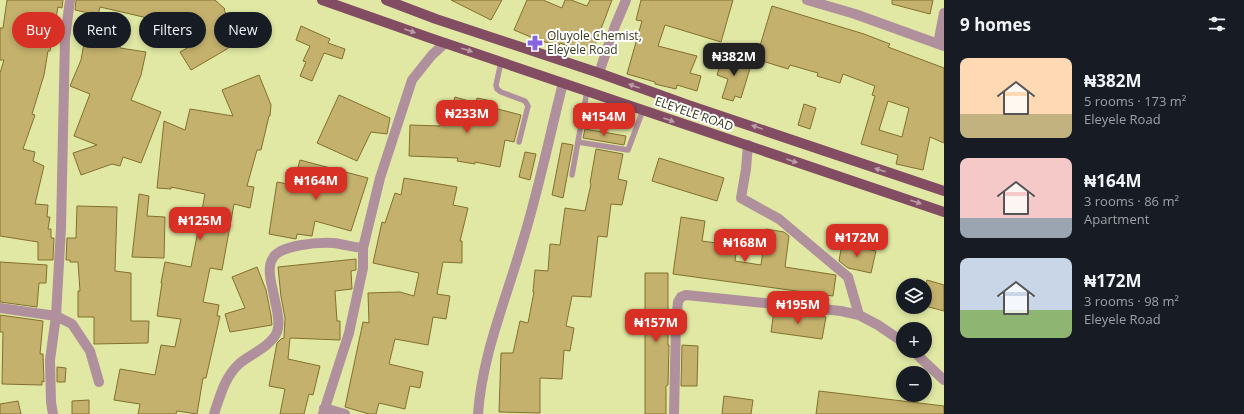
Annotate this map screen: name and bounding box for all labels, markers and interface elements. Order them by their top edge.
chip: Buy [12,12,65,48]
chip: Rent [73,12,131,48]
chip: Filters [139,12,206,48]
chip: New [214,12,272,48]
text: 9 homes [960,13,1031,36]
icon: filters [1206,13,1228,35]
place label: Oluyole Chemist, Eleyele Road [547,27,642,58]
one-way arrow [404,29,416,35]
pharmacy icon: Oluyole Chemist, Eleyele Road [526,34,544,52]
pin: ₦382M [706,43,762,77]
text: ₦382M [712,47,756,65]
one-way arrow [461,48,473,54]
text: ₦382M [1084,69,1141,92]
icon: home [992,74,1040,122]
one-way arrow [628,83,640,89]
street label: ELEYELE ROAD [653,92,736,135]
text: 5 rooms · 173 m² [1084,92,1186,110]
pin: ₦233M [439,100,495,134]
pin: ₦154M [576,103,632,137]
text: ₦233M [445,104,489,122]
text: ₦154M [582,107,626,125]
text: Eleyele Road [1084,110,1161,128]
one-way arrow [664,117,676,123]
one-way arrow [751,124,763,130]
one-way arrow [787,158,799,164]
one-way arrow [874,166,886,172]
pin: ₦164M [288,167,344,201]
text: ₦164M [1084,169,1141,192]
text: ₦164M [294,171,338,189]
icon: home [992,174,1040,222]
text: 3 rooms · 86 m² [1084,192,1179,210]
one-way arrow [910,200,922,206]
pin: ₦125M [172,207,228,241]
text: Apartment [1084,210,1149,228]
text: ₦125M [178,211,222,229]
pin: ₦172M [829,224,885,258]
text: ₦172M [835,228,879,246]
pin: ₦168M [717,229,773,263]
text: ₦168M [723,233,767,251]
text: ₦172M [1084,269,1141,292]
icon: home [992,274,1040,322]
map controls [896,278,932,402]
button: layers [896,278,932,314]
pin: ₦195M [770,291,826,325]
text: 3 rooms · 98 m² [1084,292,1179,310]
text: ₦195M [776,295,820,313]
pin: ₦157M [628,309,684,343]
text: Eleyele Road [1084,310,1161,328]
text: ₦157M [634,313,678,331]
button: + [896,322,932,358]
button: − [896,366,932,402]

